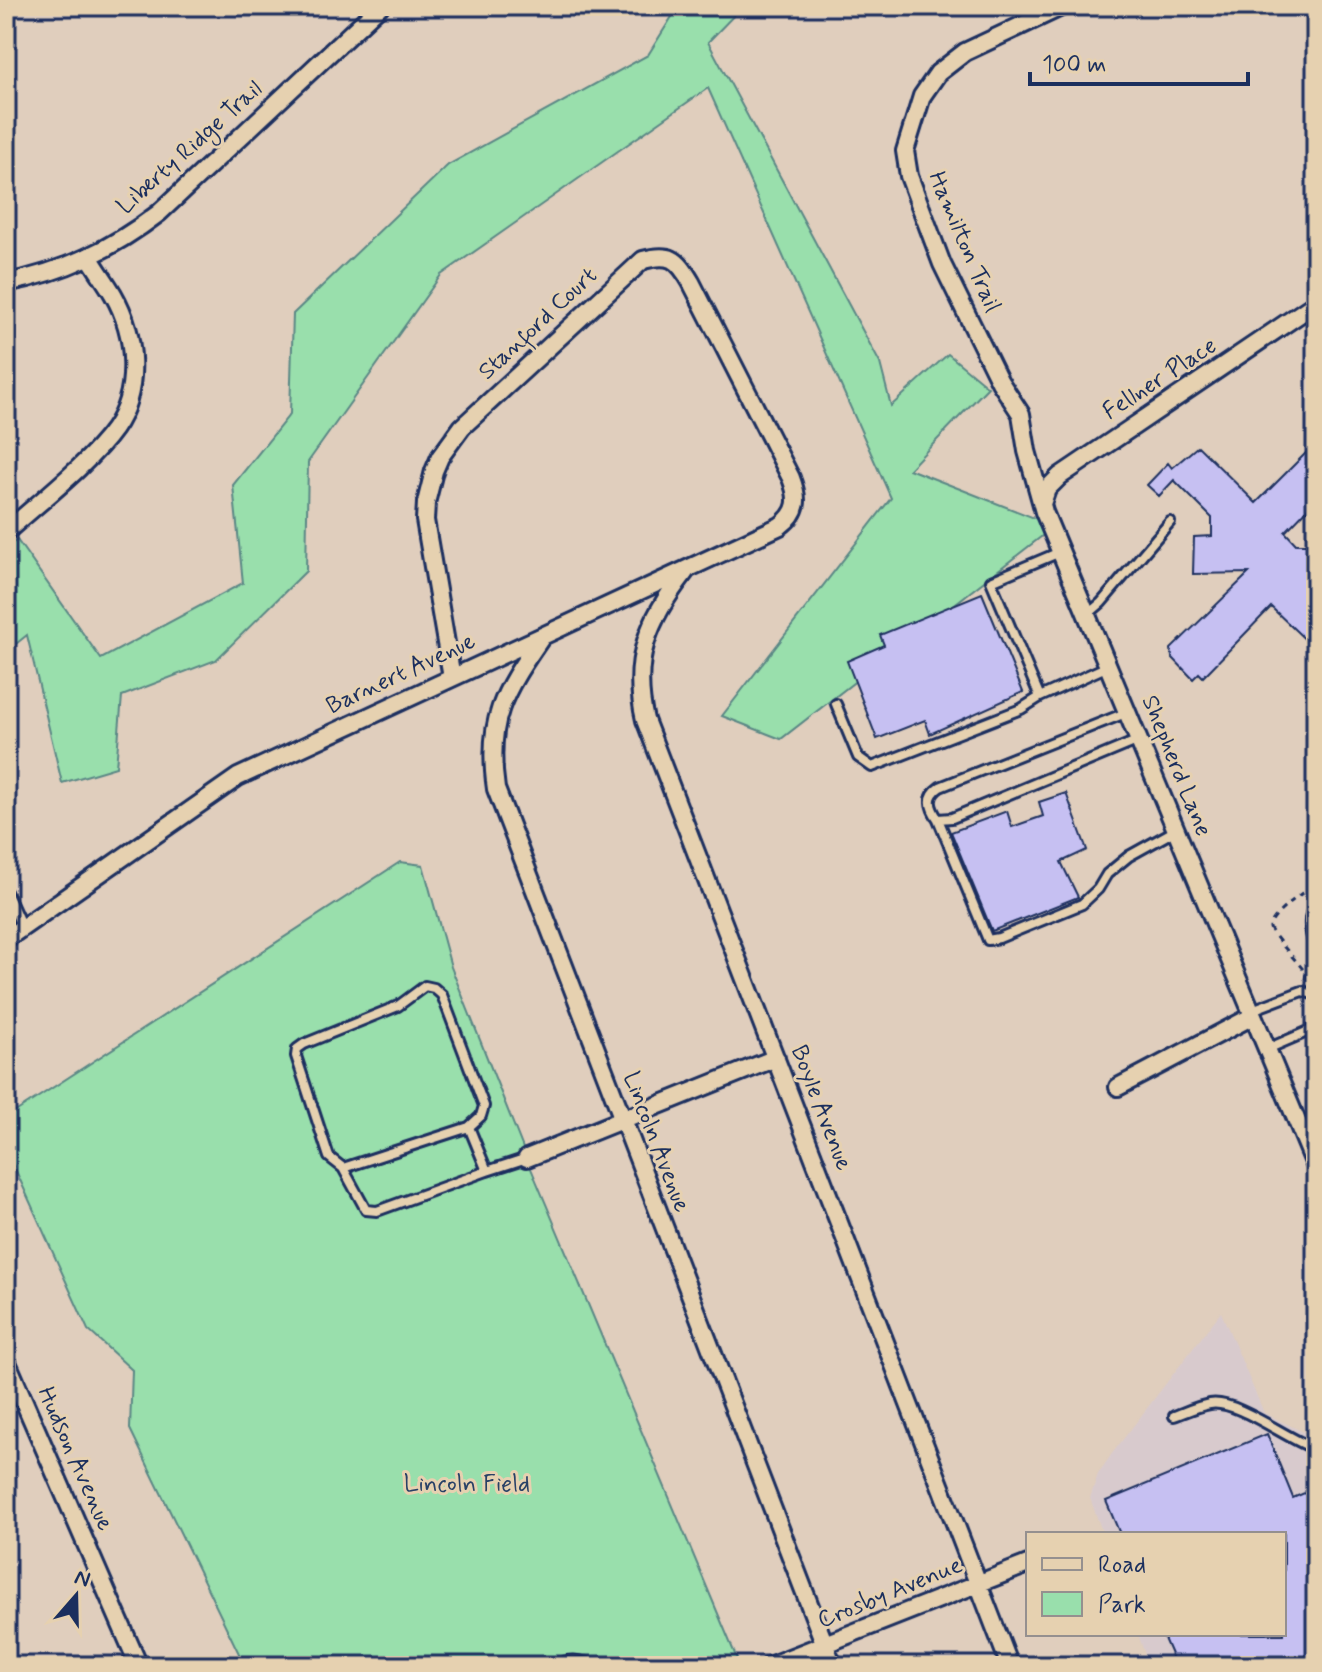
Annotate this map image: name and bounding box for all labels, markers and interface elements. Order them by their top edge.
scale bar [1030,36,1248,86]
text: 100 m [1042,50,1106,81]
street label: Liberty Ridge Trail [111,74,271,223]
street label: Hamilton Trail [920,167,1008,317]
street label: Stanford Court [472,261,605,389]
street label: Fellner Place [1097,331,1223,427]
street label: Barnert Avenue [321,626,481,722]
street label: Shepherd Lane [1134,691,1218,841]
street label: Boyle Avenue [783,1041,859,1175]
street label: Lincoln Avenue [615,1067,697,1217]
street label: Hudson Avenue [29,1382,121,1536]
park label: Lincoln Field [404,1469,530,1500]
legend [1026,1532,1286,1636]
street label: Crosby Avenue [813,1550,967,1636]
text: Road [1098,1550,1146,1581]
north arrow [36,1556,116,1636]
text: N [70,1563,94,1595]
text: Park [1098,1590,1146,1621]

